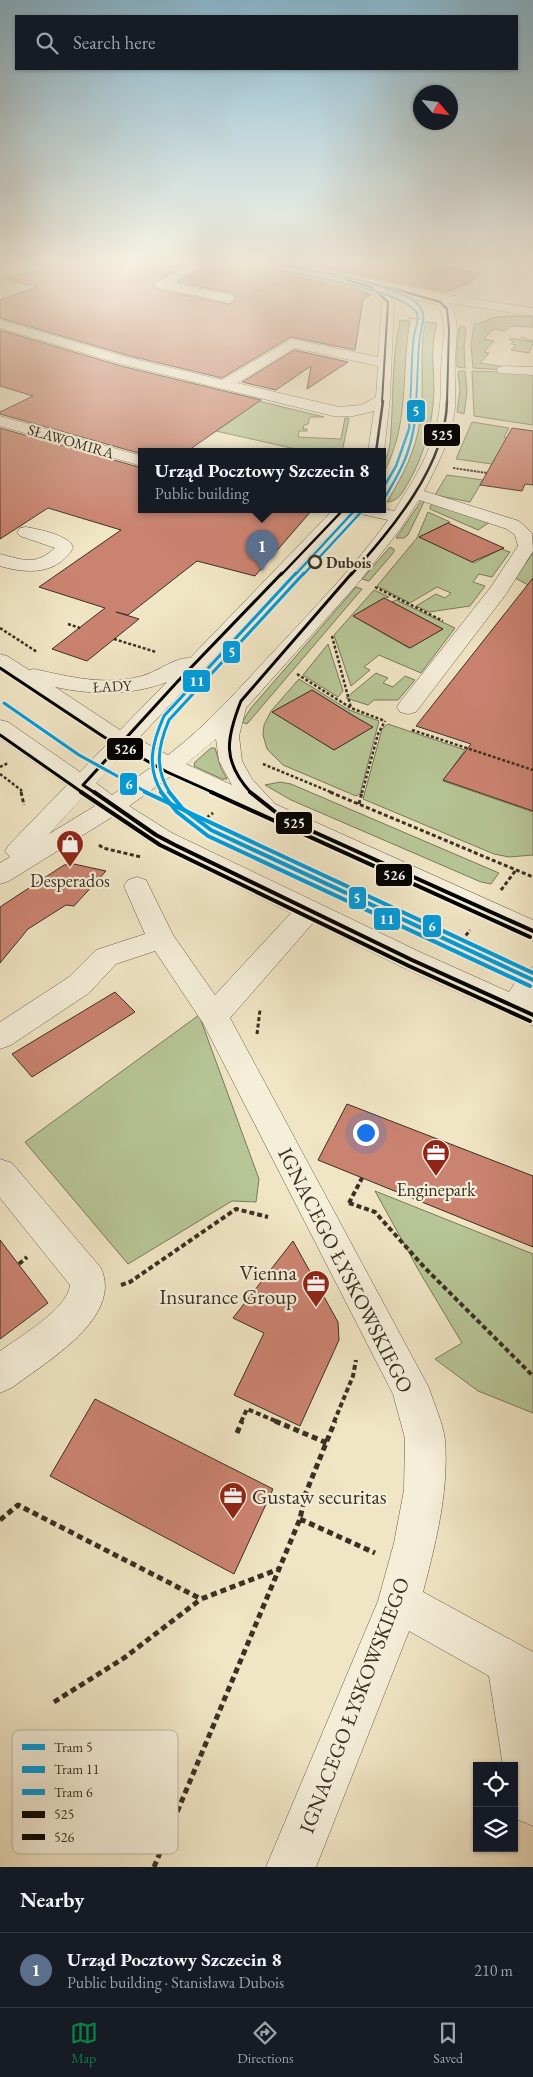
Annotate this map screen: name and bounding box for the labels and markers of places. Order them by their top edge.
pin: 1 [246,530,278,571]
place label: Dubois [326,553,371,572]
marker: Dubois [308,555,322,569]
shop icon: Desperados [55,829,85,868]
place label: Desperados [30,869,110,892]
office icon: Enginepark [421,1138,451,1177]
place label: Enginepark [396,1178,476,1201]
place label: Vienna Insurance Group [159,1259,298,1310]
office icon: Vienna Insurance Group [301,1269,331,1308]
office icon: Gustaw securitas [218,1481,248,1520]
place label: Gustaw securitas [252,1483,387,1510]

